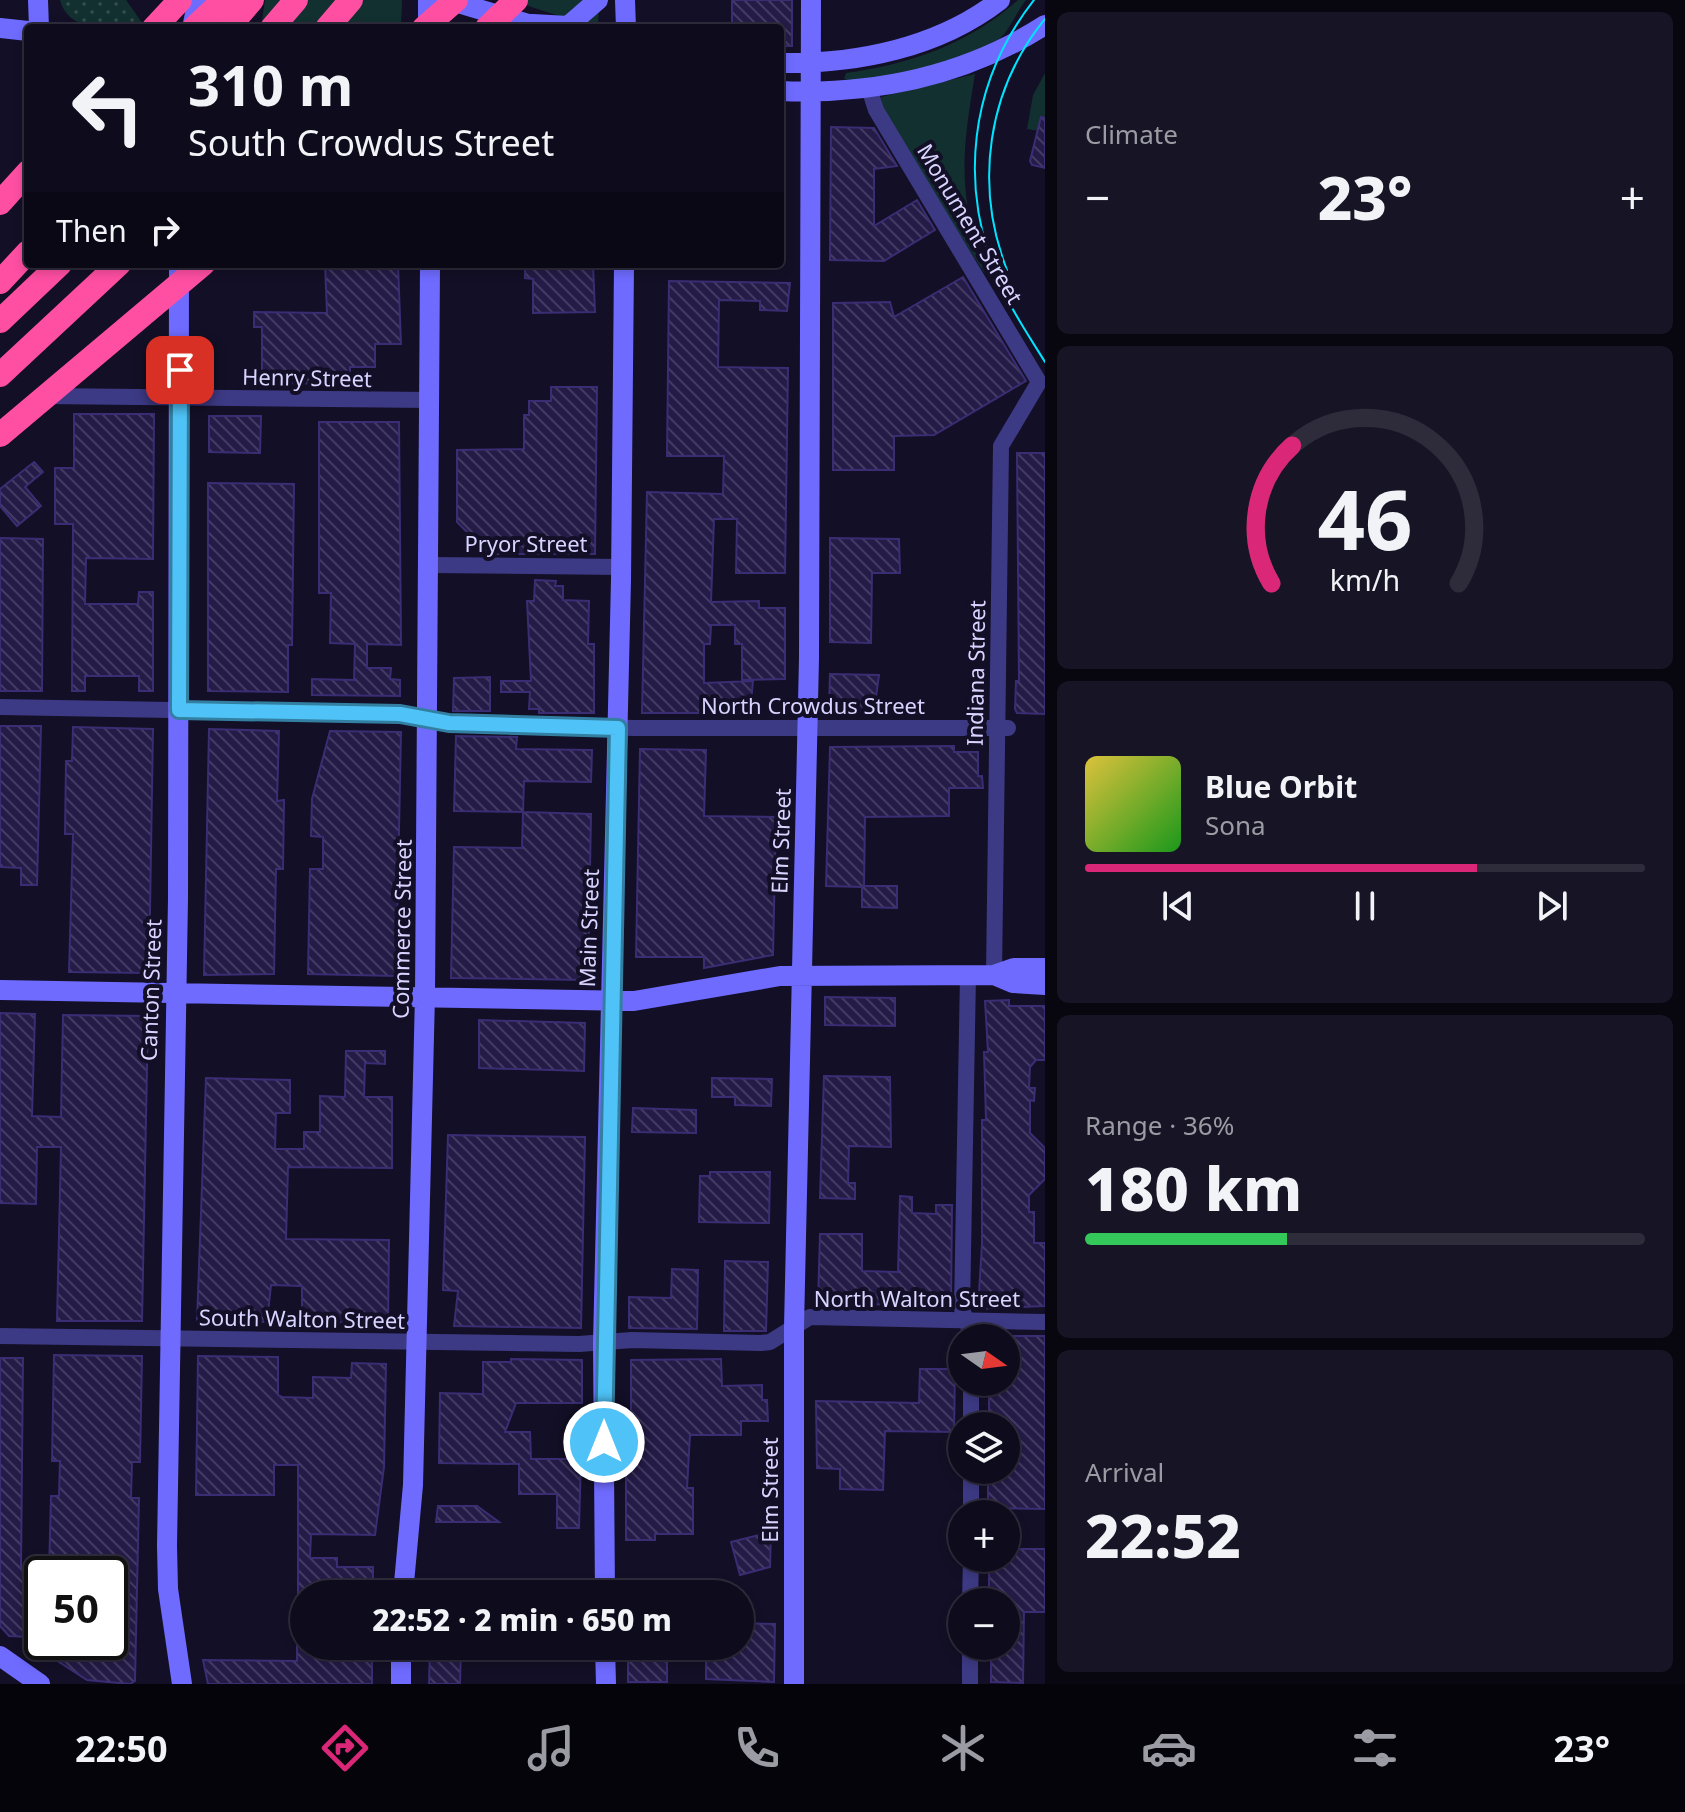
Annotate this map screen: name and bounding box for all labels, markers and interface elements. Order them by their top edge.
text: 310 m [188,46,353,122]
icon: left [56,56,160,160]
text: Climate [1085,116,1178,152]
text: South Crowdus Street [188,118,554,167]
street label: Monument Street [911,138,1031,309]
text: 23° [1318,156,1412,238]
text: − [1085,167,1110,227]
text: + [1620,167,1645,227]
icon: right [143,208,187,252]
text: Then [56,210,127,251]
pin [146,336,214,404]
icon: arrive [158,348,202,392]
street label: Henry Street [242,361,372,393]
text: 46 [1317,460,1413,573]
street label: Pryor Street [464,528,588,558]
text: km/h [1330,560,1400,599]
street label: Indiana Street [959,600,991,746]
street label: North Crowdus Street [701,690,925,720]
text: Blue Orbit [1205,766,1357,807]
street label: Elm Street [763,788,797,894]
text: Sona [1205,807,1266,843]
street label: Commerce Street [384,839,418,1019]
street label: Main Street [571,868,605,988]
icon: previous [1156,884,1200,928]
icon: pause [1343,884,1387,928]
icon: next [1530,884,1574,928]
street label: Canton Street [133,919,167,1061]
text: Range · 36% [1085,1107,1234,1143]
text: 180 km [1085,1147,1302,1229]
street label: North Walton Street [814,1283,1020,1313]
street label: South Walton Street [199,1301,405,1335]
north arrow [948,1324,1020,1396]
map controls [948,1324,1020,1660]
position arrow [562,1400,646,1484]
button: layers [948,1412,1020,1484]
street label: Elm Street [754,1437,784,1543]
text: Arrival [1085,1454,1164,1490]
text: 22:52 [1085,1494,1241,1576]
button: + [948,1500,1020,1572]
speed limit sign: 50 [24,1556,128,1660]
button: − [948,1588,1020,1660]
text: 22:52 · 2 min · 650 m [372,1599,672,1640]
icon: directions [317,1720,373,1776]
icon: music [523,1720,579,1776]
icon: phone [729,1720,785,1776]
icon: climate [935,1720,991,1776]
icon: car [1141,1720,1197,1776]
icon: filters [1347,1720,1403,1776]
text: 22:50 [75,1724,167,1773]
text: 23° [1553,1724,1610,1773]

